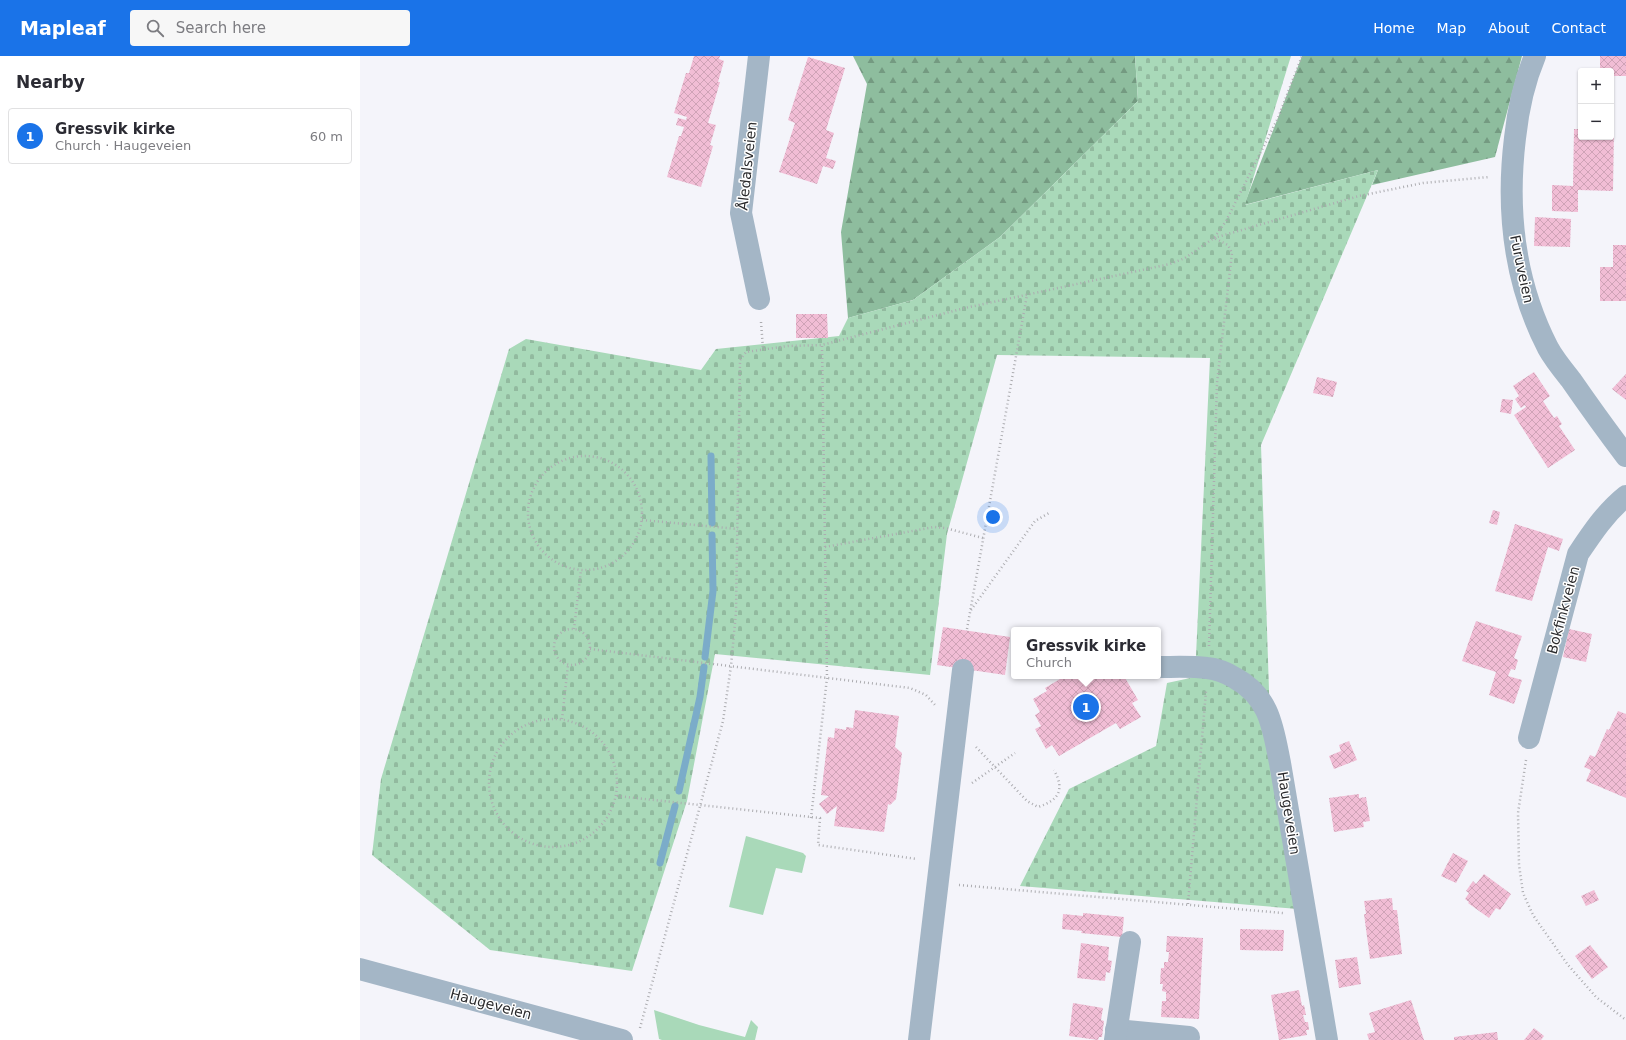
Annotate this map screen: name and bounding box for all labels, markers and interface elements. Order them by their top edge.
search box [130,10,410,46]
text: Mapleaf [20,17,106,39]
icon: search [144,17,166,39]
text: Search here [176,19,266,37]
text: Home [1373,20,1415,36]
text: Map [1437,20,1466,36]
text: About [1488,20,1530,36]
text: Contact [1552,20,1606,36]
map controls [1578,68,1614,140]
button: + [1578,68,1614,104]
text: Nearby [16,72,85,92]
button: − [1578,104,1614,140]
text: Gressvik kirke [55,120,175,138]
street label: Åledalsveien [734,121,760,211]
text: 1 [25,129,35,144]
text: 60 m [310,129,343,144]
text: Church · Haugeveien [55,138,191,153]
street label: Furuveien [1507,234,1537,304]
your location [983,507,1003,527]
street label: Bokfinkveien [1544,564,1582,656]
popup [1011,627,1161,679]
text: Gressvik kirke [1026,637,1146,655]
text: Church [1026,655,1072,670]
pin: 1 [1073,692,1099,722]
street label: Haugeveien [1275,770,1303,856]
street label: Haugeveien [448,985,534,1023]

